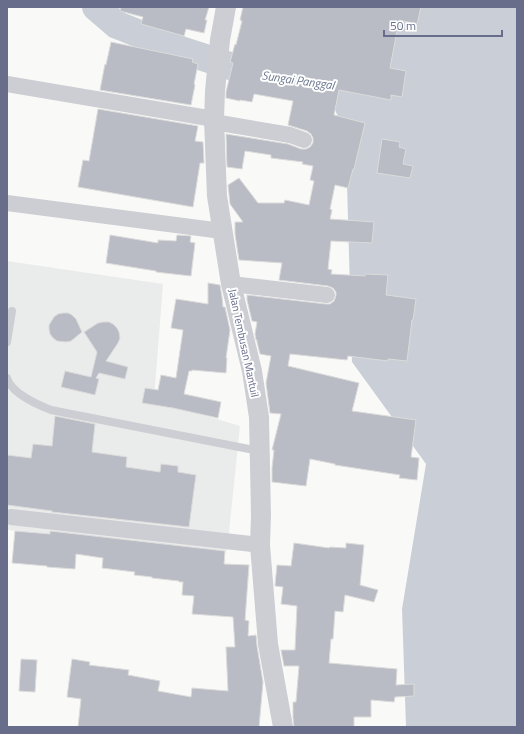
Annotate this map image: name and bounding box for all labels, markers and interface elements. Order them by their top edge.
scale bar [384,12,502,38]
text: 50 m [390,16,416,35]
water label: Sungai Panggal [261,66,337,95]
street label: Jalan Tembusan Mantuil [225,287,263,399]

